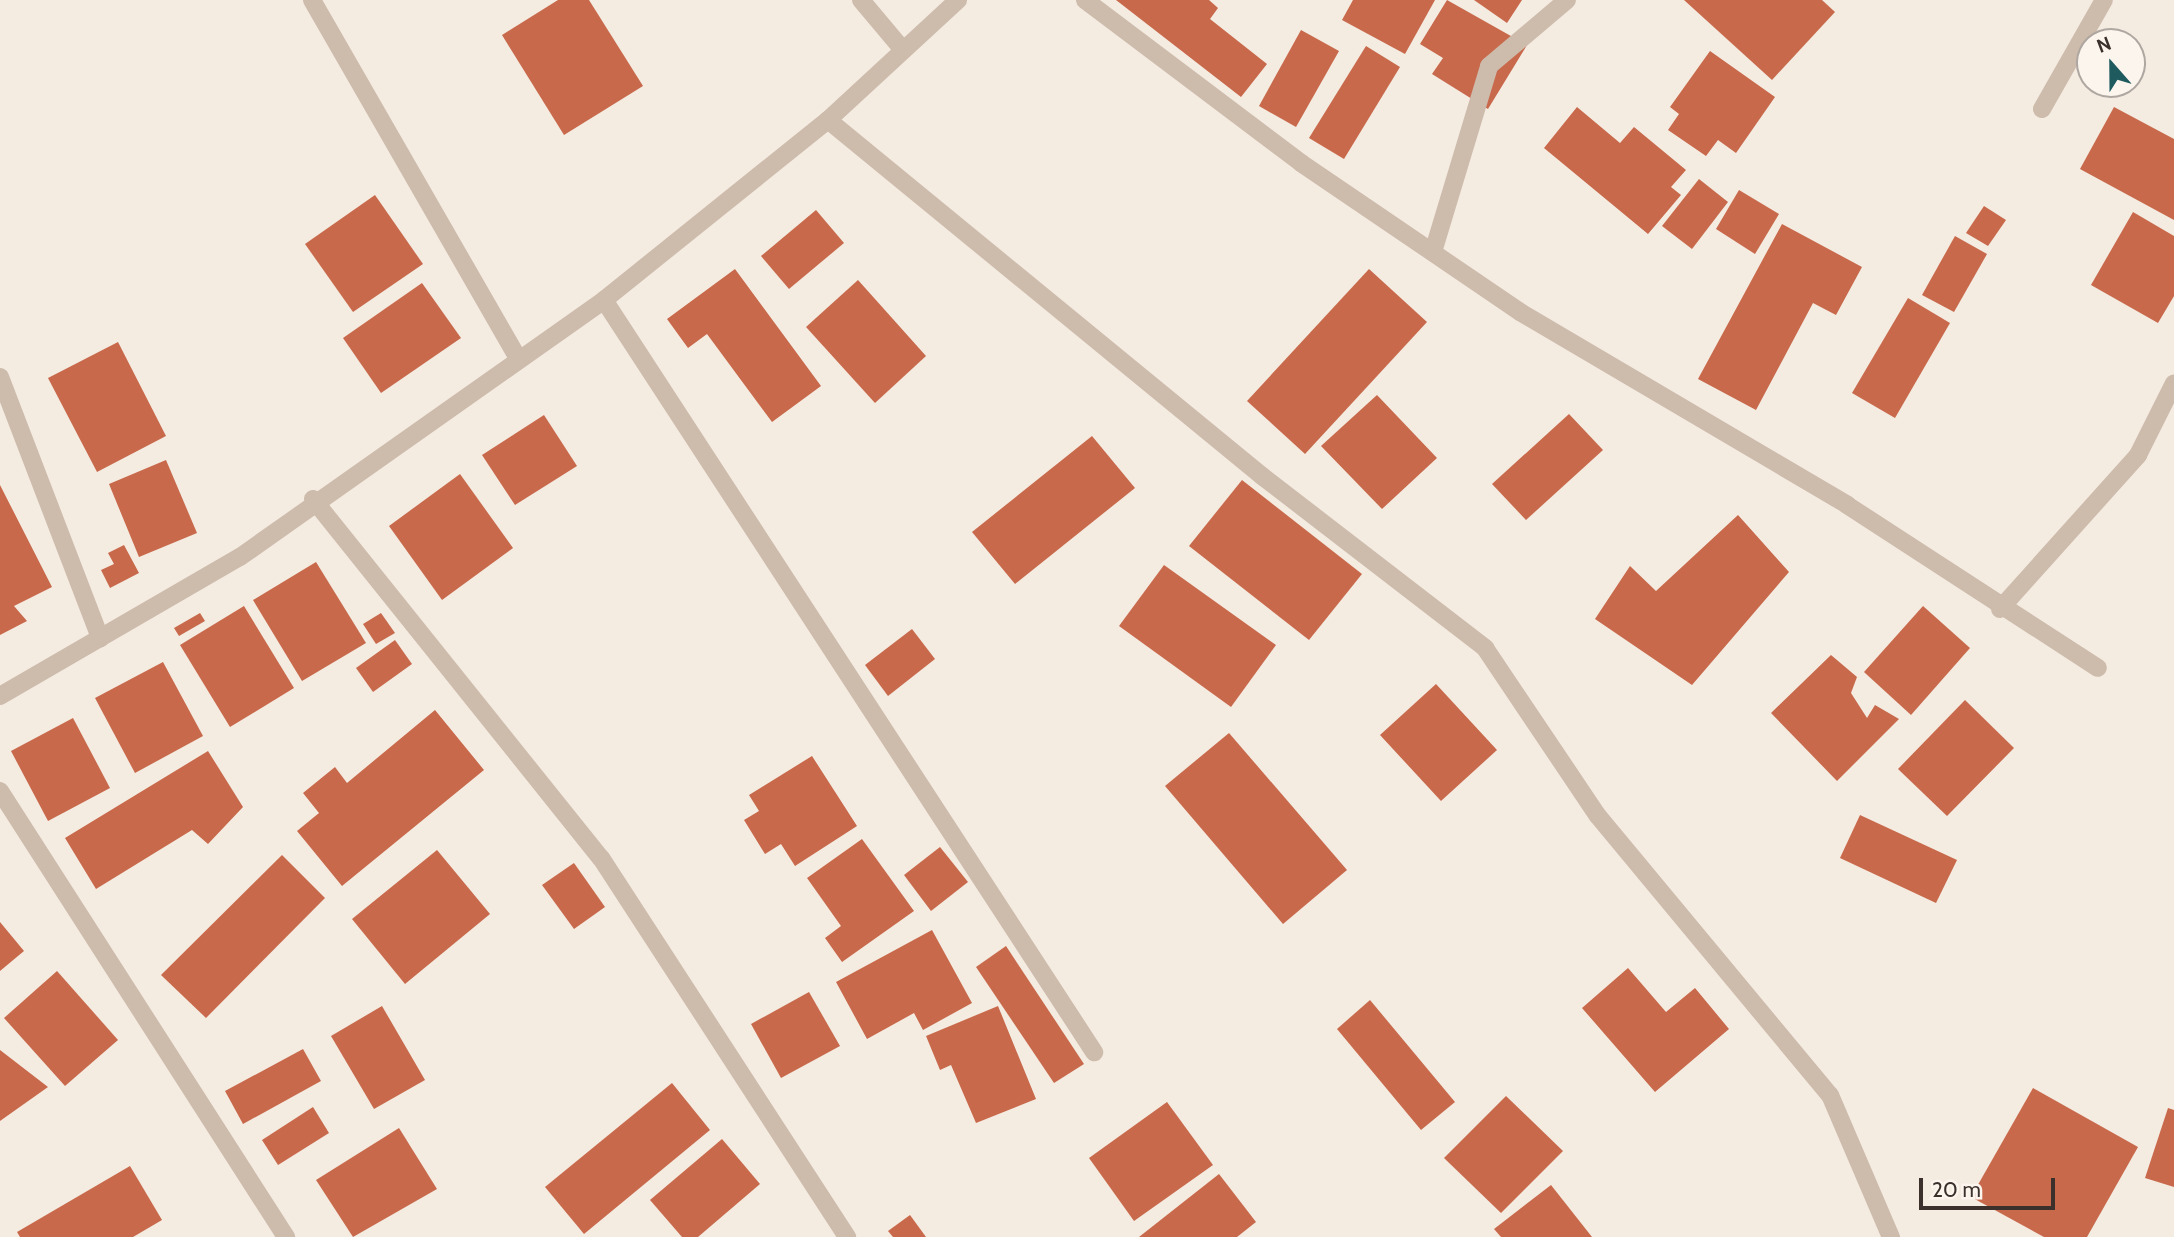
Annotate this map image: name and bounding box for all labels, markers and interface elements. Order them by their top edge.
north arrow [2076,28,2146,98]
text: N [2094,32,2114,58]
scale bar [1922,1164,2058,1208]
text: 20 m [1932,1177,1981,1202]

